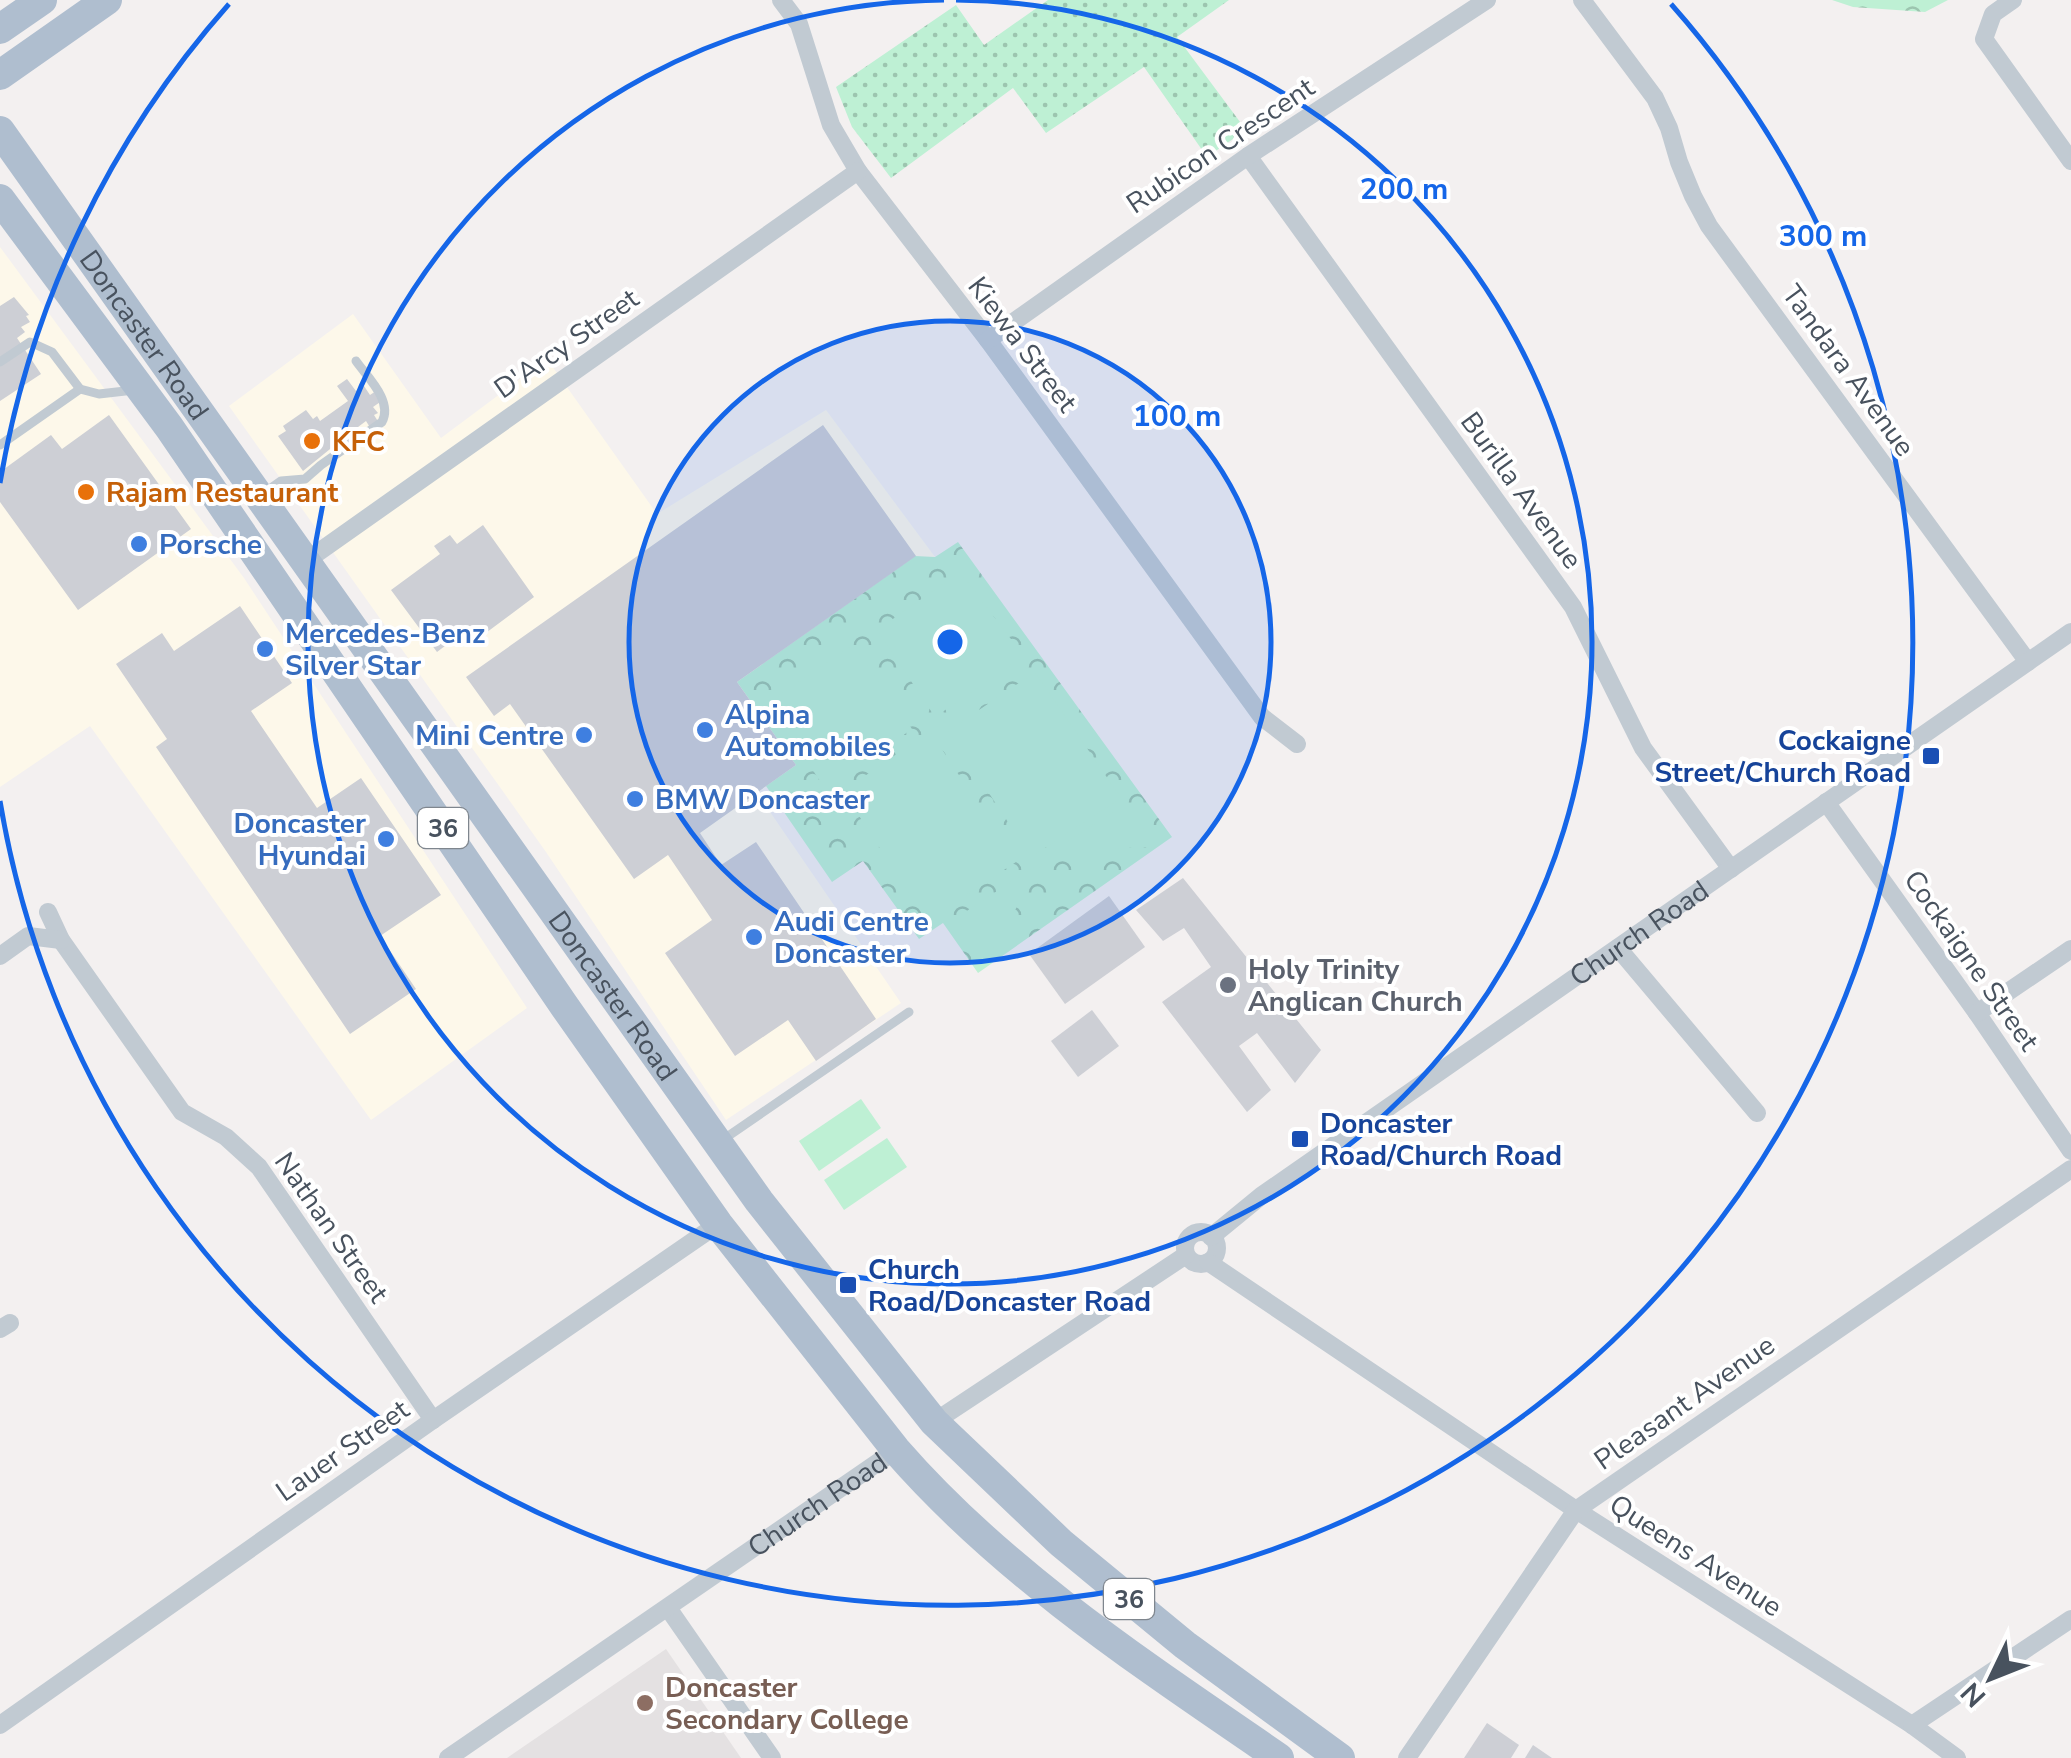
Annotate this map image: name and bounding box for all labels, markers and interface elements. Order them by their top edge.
street label: Rubicon Crescent [1119,69,1322,223]
text: 200 m [1360,169,1448,210]
text: 300 m [1779,216,1867,257]
street label: Doncaster Road [70,243,217,428]
street label: Kiewa Street [959,269,1086,420]
street label: Tandara Avenue [1773,277,1923,464]
street label: D'Arcy Street [487,280,647,408]
text: 100 m [1133,396,1221,437]
street label: Burilla Avenue [1451,405,1591,577]
place label: KFC [332,423,385,461]
marker: KFC [301,430,323,452]
place label: Rajam Restaurant [106,474,338,512]
marker: Rajam Restaurant [75,481,97,503]
place label: Porsche [159,526,262,564]
marker: Porsche [128,533,150,555]
place label: Mercedes-Benz Silver Star [285,615,485,685]
centre of rings [932,624,968,660]
marker: Mercedes-Benz Silver Star [254,638,276,660]
place label: Alpina Automobiles [725,696,891,766]
place label: Mini Centre [415,717,564,755]
marker: Alpina Automobiles [694,719,716,741]
place label: Cockaigne Street/Church Road [1654,722,1911,792]
marker: Mini Centre [573,724,595,746]
marker: Cockaigne Street/Church Road [1920,745,1942,767]
place label: BMW Doncaster [655,781,870,819]
marker: BMW Doncaster [624,788,646,810]
place label: Doncaster Hyundai [233,805,366,875]
road number: 36 [418,808,468,848]
marker: Doncaster Hyundai [375,828,397,850]
street label: Cockaigne Street [1895,863,2048,1059]
street label: Church Road [1562,872,1717,996]
street label: Doncaster Road [539,903,686,1089]
place label: Audi Centre Doncaster [774,903,929,973]
marker: Audi Centre Doncaster [743,926,765,948]
place label: Holy Trinity Anglican Church [1248,951,1463,1021]
marker: Holy Trinity Anglican Church [1217,974,1239,996]
place label: Doncaster Road/Church Road [1320,1105,1562,1175]
marker: Doncaster Road/Church Road [1289,1128,1311,1150]
street label: Nathan Street [265,1145,397,1311]
place label: Church Road/Doncaster Road [868,1251,1151,1321]
marker: Church Road/Doncaster Road [837,1274,859,1296]
street label: Pleasant Avenue [1587,1326,1782,1479]
street label: Lauer Street [268,1391,417,1511]
street label: Church Road [740,1444,895,1566]
street label: Queens Avenue [1602,1486,1789,1626]
road number: 36 [1104,1579,1154,1619]
north arrow [1941,1628,2041,1728]
place label: Doncaster Secondary College [665,1669,909,1739]
text: N [1952,1674,1994,1715]
marker: Doncaster Secondary College [634,1692,656,1714]

